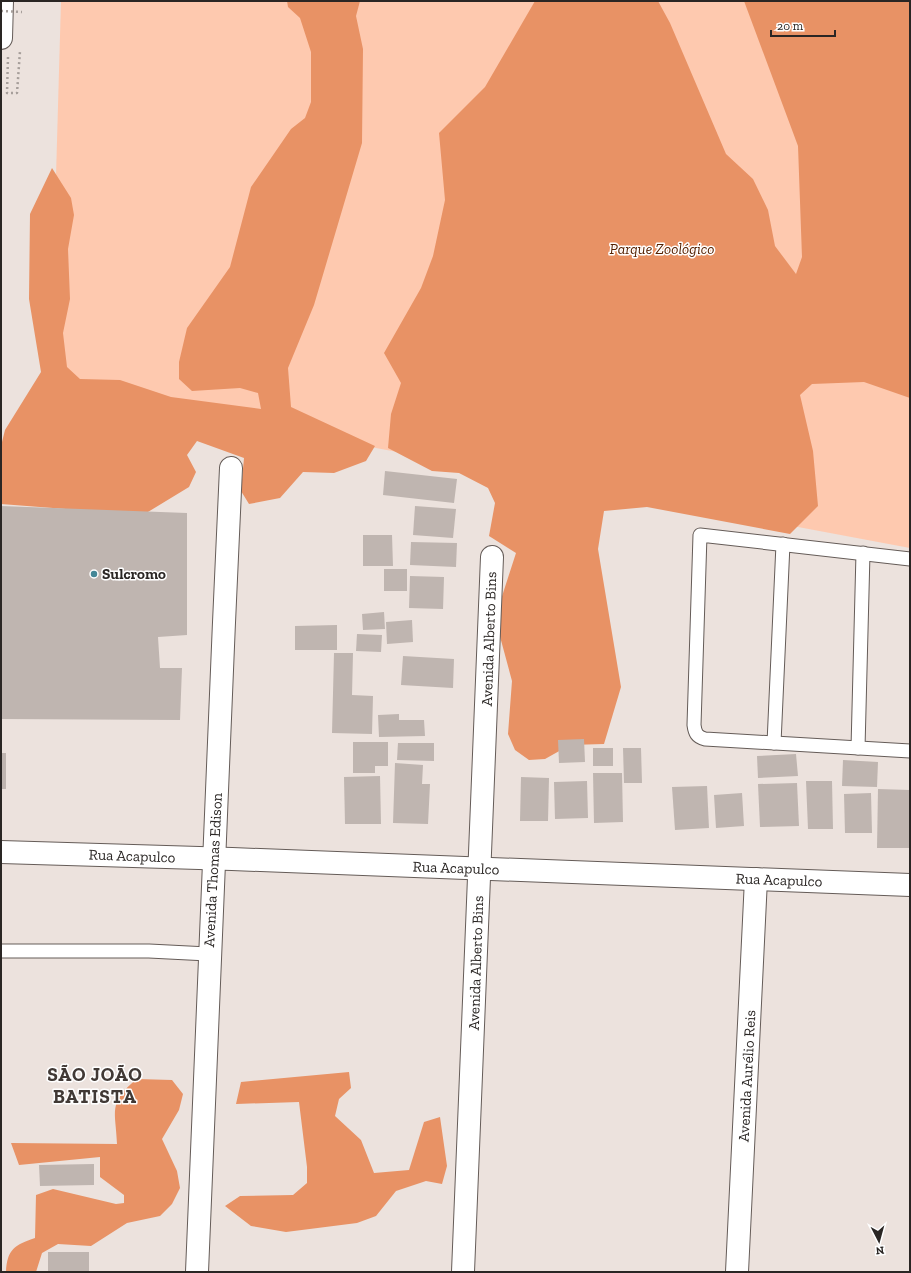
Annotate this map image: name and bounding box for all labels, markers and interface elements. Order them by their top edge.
scale bar [771,12,835,38]
text: 20 m [777,19,804,33]
park label: Parque Zoológico [609,240,715,258]
place label: Sulcromo [102,565,166,583]
marker: Sulcromo [89,569,99,579]
street label: Avenida Alberto Bins [478,571,500,707]
street label: Avenida Thomas Edison [200,792,226,948]
street label: Rua Acapulco [88,845,176,867]
street label: Rua Acapulco [412,857,500,879]
street label: Rua Acapulco [735,869,823,891]
street label: Avenida Alberto Bins [465,895,487,1031]
street label: Avenida Aurélio Reis [735,1010,759,1142]
district label: SÃO JOÃO BATISTA [47,1063,143,1108]
north arrow [859,1221,899,1261]
text: N [875,1244,885,1257]

